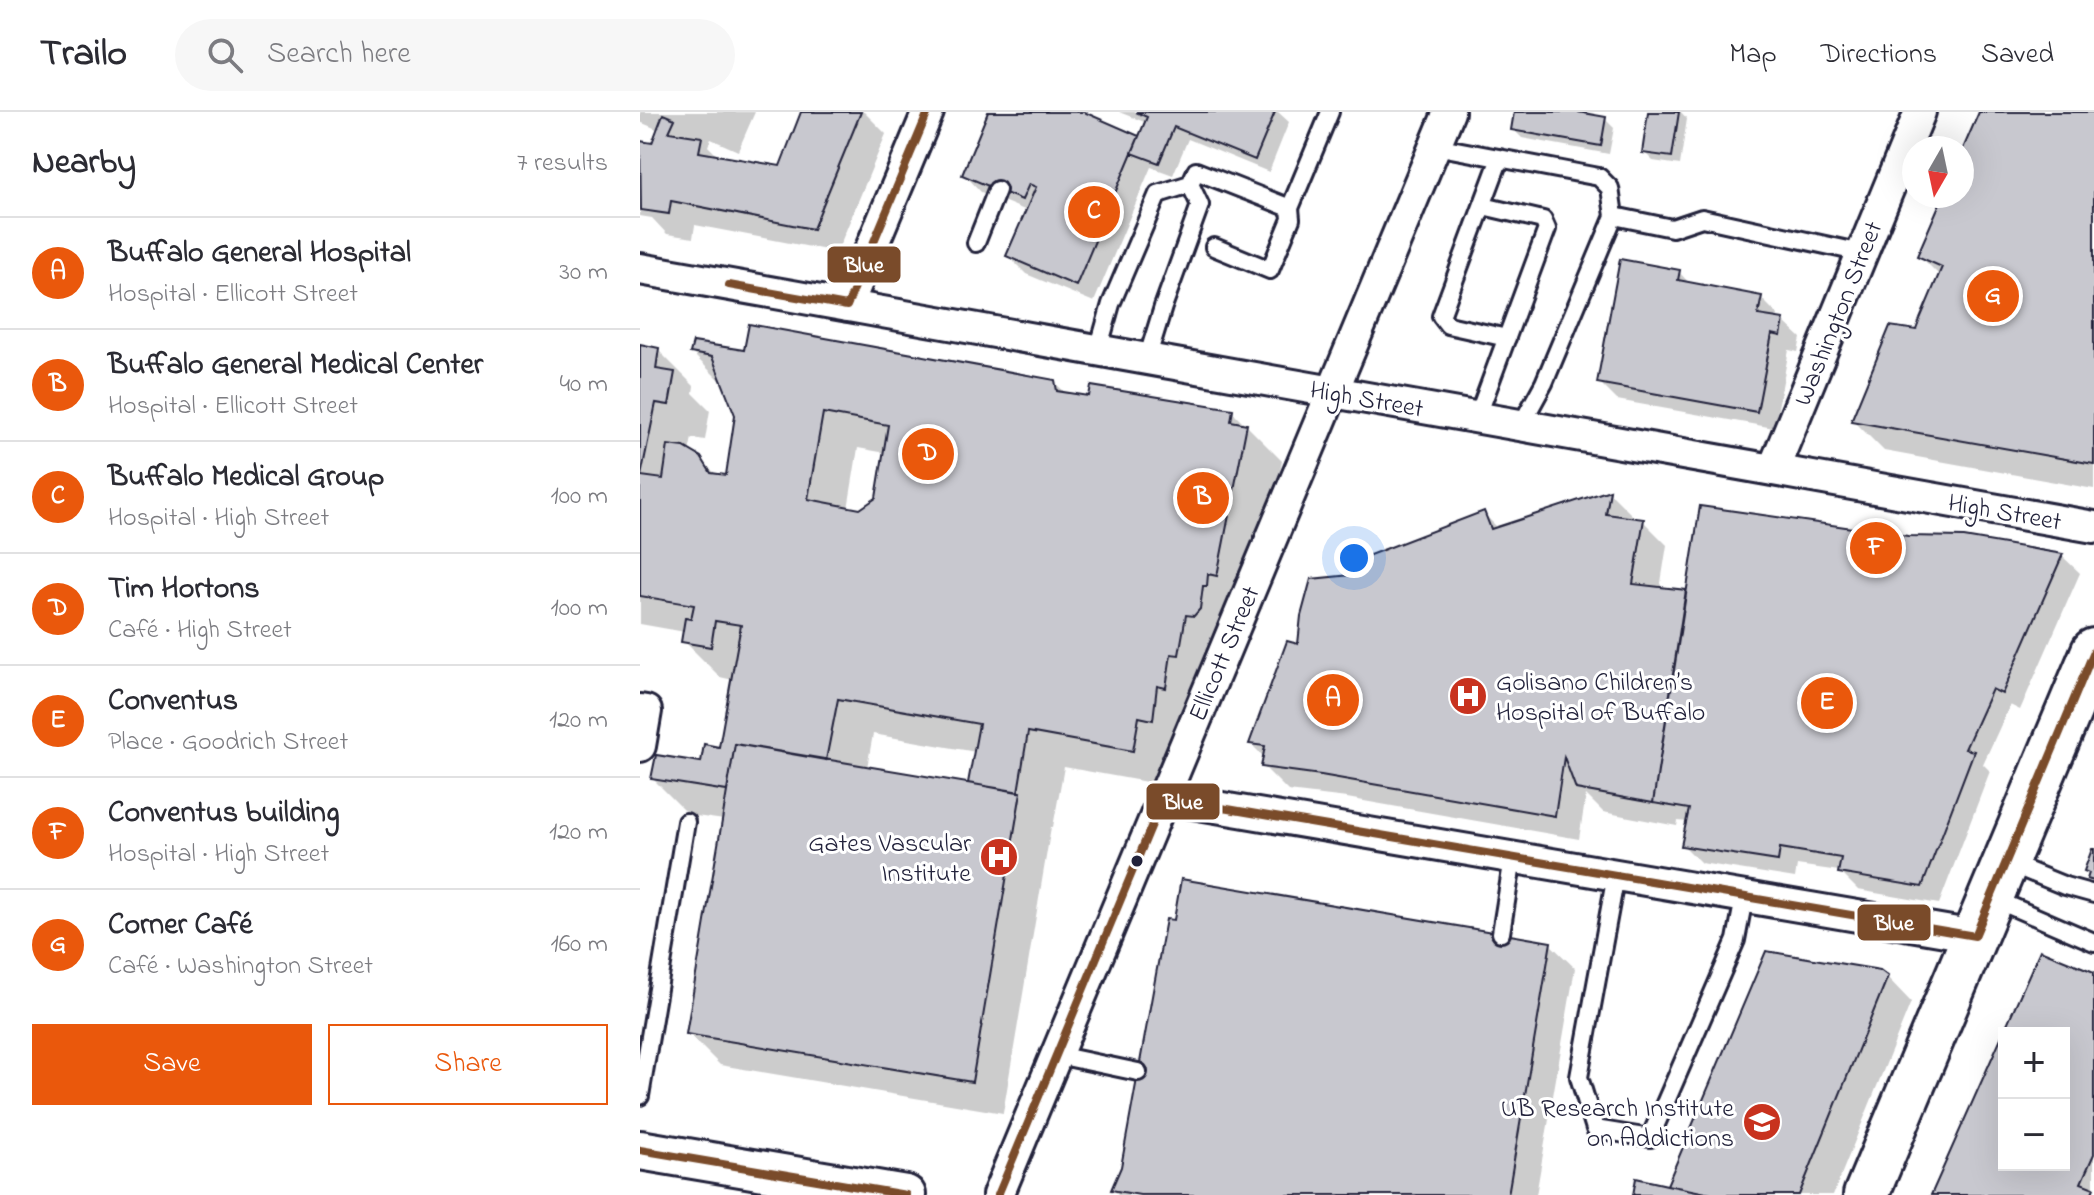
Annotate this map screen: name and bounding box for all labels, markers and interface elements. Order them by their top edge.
search box [175,19,735,91]
text: Trailo [40,27,127,83]
icon: search [203,33,247,77]
text: Search here [267,33,411,77]
text: Map [1729,35,1777,76]
text: Directions [1821,35,1937,76]
text: Saved [1981,35,2054,76]
north arrow [1902,136,1974,208]
text: Nearby [32,139,136,189]
text: 7 results [517,145,608,183]
pin: C [1068,182,1120,242]
street label: Washington Street [1785,216,1894,412]
text: Buffalo General Hospital [108,232,411,276]
line badge: Blue [826,245,902,284]
text: Blue [843,251,885,283]
text: A [50,254,66,292]
text: 30 m [559,254,608,292]
pin: G [1967,266,2019,326]
text: Hospital · Ellicott Street [108,276,358,314]
text: Buffalo General Medical Center [108,344,483,388]
text: B [49,366,67,404]
text: 40 m [559,366,608,404]
street label: High Street [1307,372,1427,430]
text: Hospital · Ellicott Street [108,388,358,426]
pin: D [902,424,954,484]
text: Buffalo Medical Group [108,456,384,500]
pin: B [1177,468,1229,528]
text: C [51,478,65,516]
text: 100 m [551,478,608,516]
street label: High Street [1945,485,2065,543]
text: Hospital · High Street [108,500,329,538]
pin: F [1850,518,1902,578]
your location [1334,538,1374,578]
text: Tim Hortons [108,568,259,612]
street label: Ellicott Street [1180,580,1271,728]
text: D [48,590,68,628]
text: 100 m [551,590,608,628]
text: Café · High Street [108,612,292,650]
place label: Golisano Children’s Hospital of Buffalo [1496,665,1705,733]
pin: A [1307,670,1359,730]
pin: E [1801,673,1853,733]
hospital icon: Golisano Children’s Hospital of Buffalo [1447,675,1489,717]
text: Conventus [108,680,238,724]
text: E [50,702,66,740]
text: 120 m [549,702,608,740]
text: Place · Goodrich Street [108,724,348,762]
line badge: Blue [1145,782,1221,821]
text: Blue [1162,788,1204,820]
text: Conventus building [108,792,339,836]
text: F [50,814,66,852]
text: 120 m [549,814,608,852]
place label: Gates Vascular Institute [808,826,972,894]
text: Hospital · High Street [108,836,329,874]
hospital icon: Gates Vascular Institute [978,836,1020,878]
unlabelled marker [1129,853,1145,869]
line badge: Blue [1856,903,1932,942]
text: Corner Café [108,904,253,948]
text: Blue [1873,909,1915,941]
text: G [50,926,66,964]
text: 160 m [550,926,608,964]
text: Café · Washington Street [108,948,373,986]
button: Save [32,1024,312,1105]
button: Share [328,1024,608,1105]
map controls [1998,1027,2070,1171]
button: + [1998,1027,2070,1099]
place label: UB Research Institute on Addictions [1501,1091,1734,1159]
button: − [1998,1099,2070,1171]
school or university icon: UB Research Institute on Addictions [1741,1101,1783,1143]

